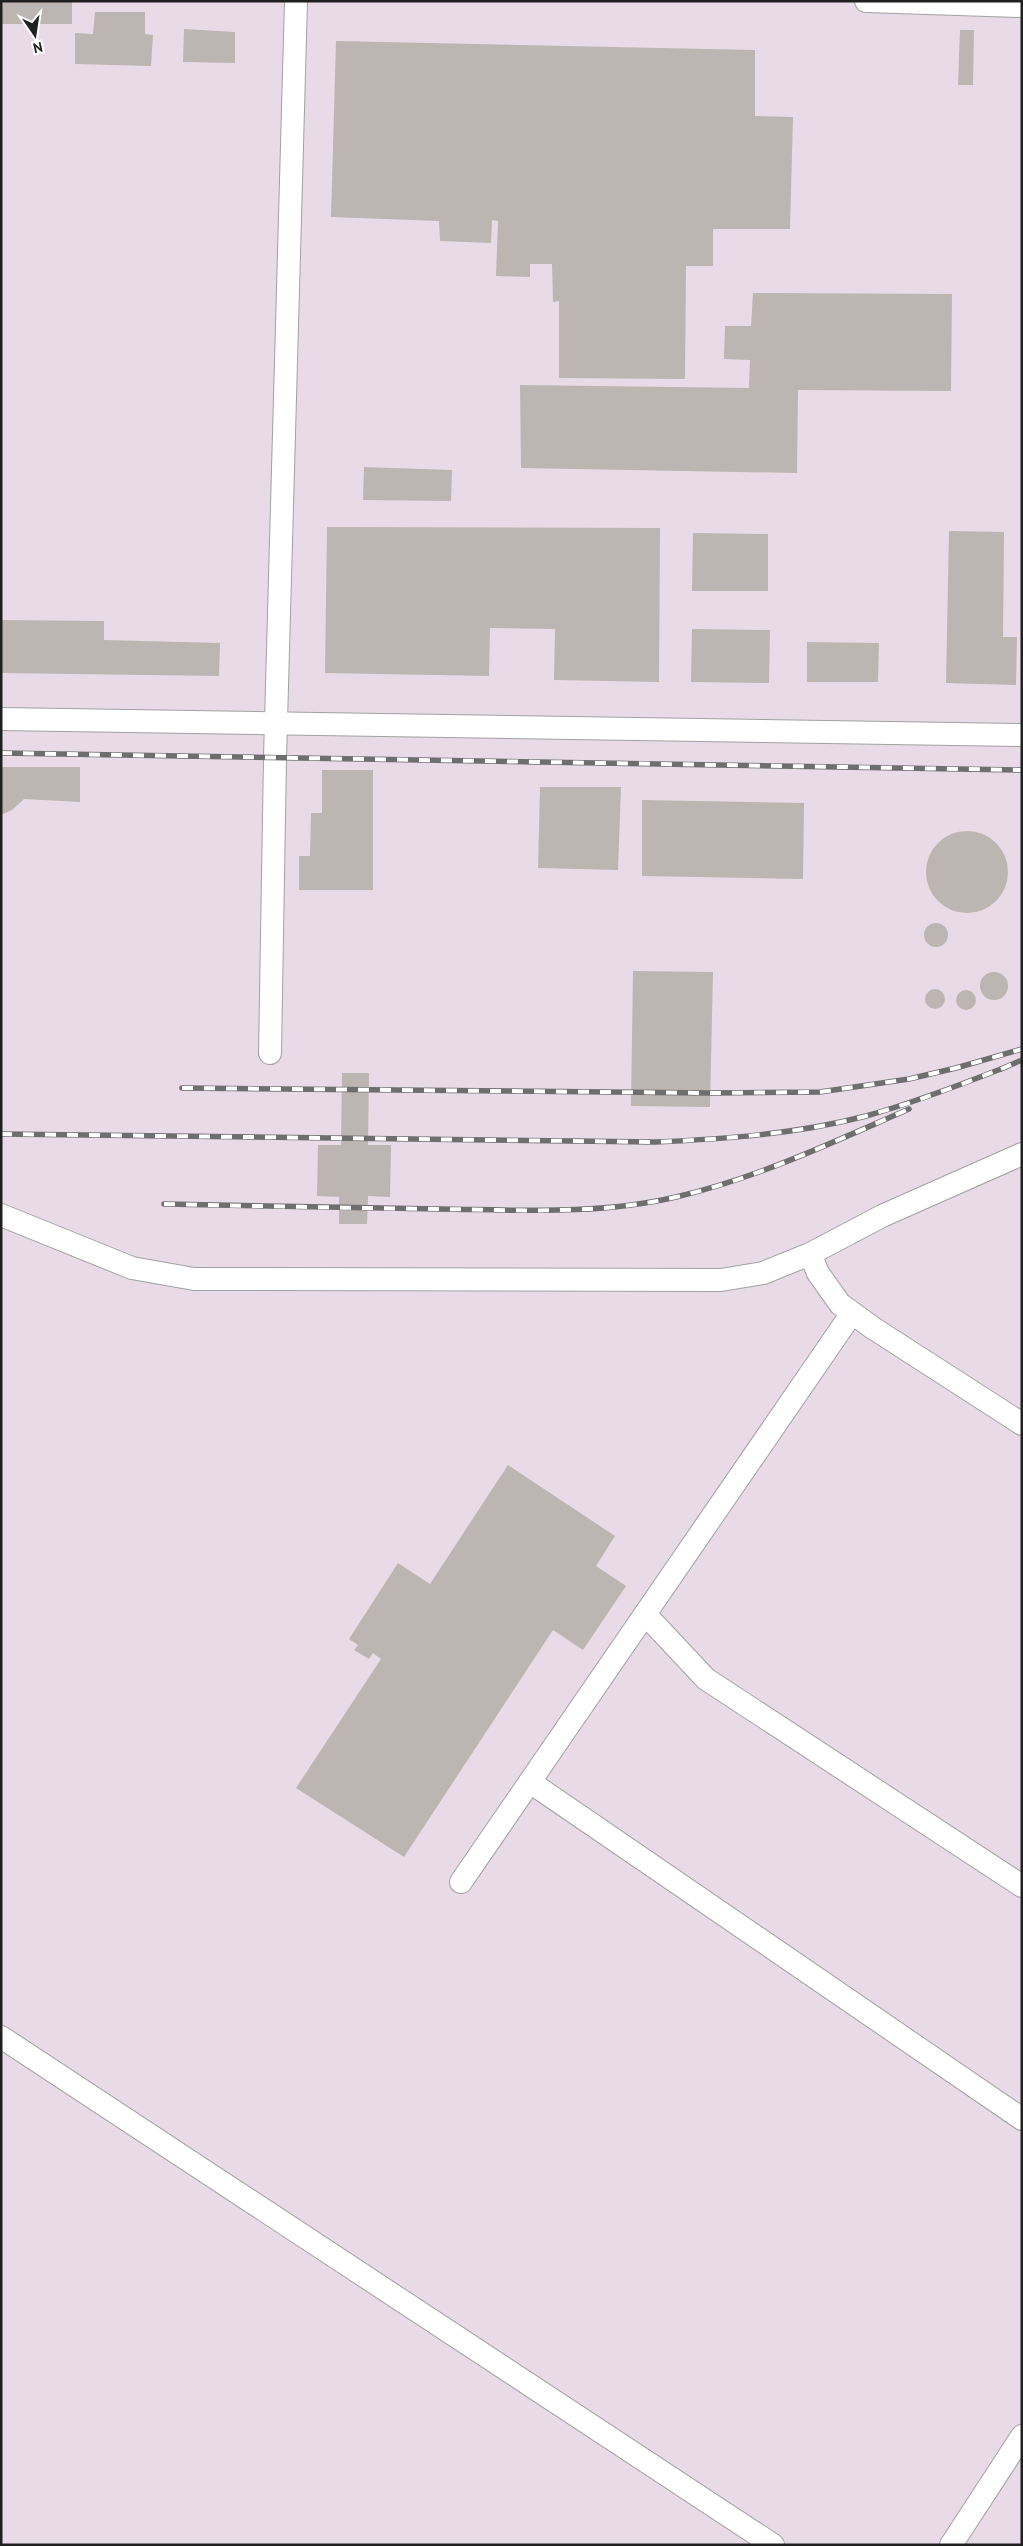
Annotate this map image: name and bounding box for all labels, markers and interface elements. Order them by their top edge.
north arrow [10,10,60,60]
text: N [31,38,44,57]

